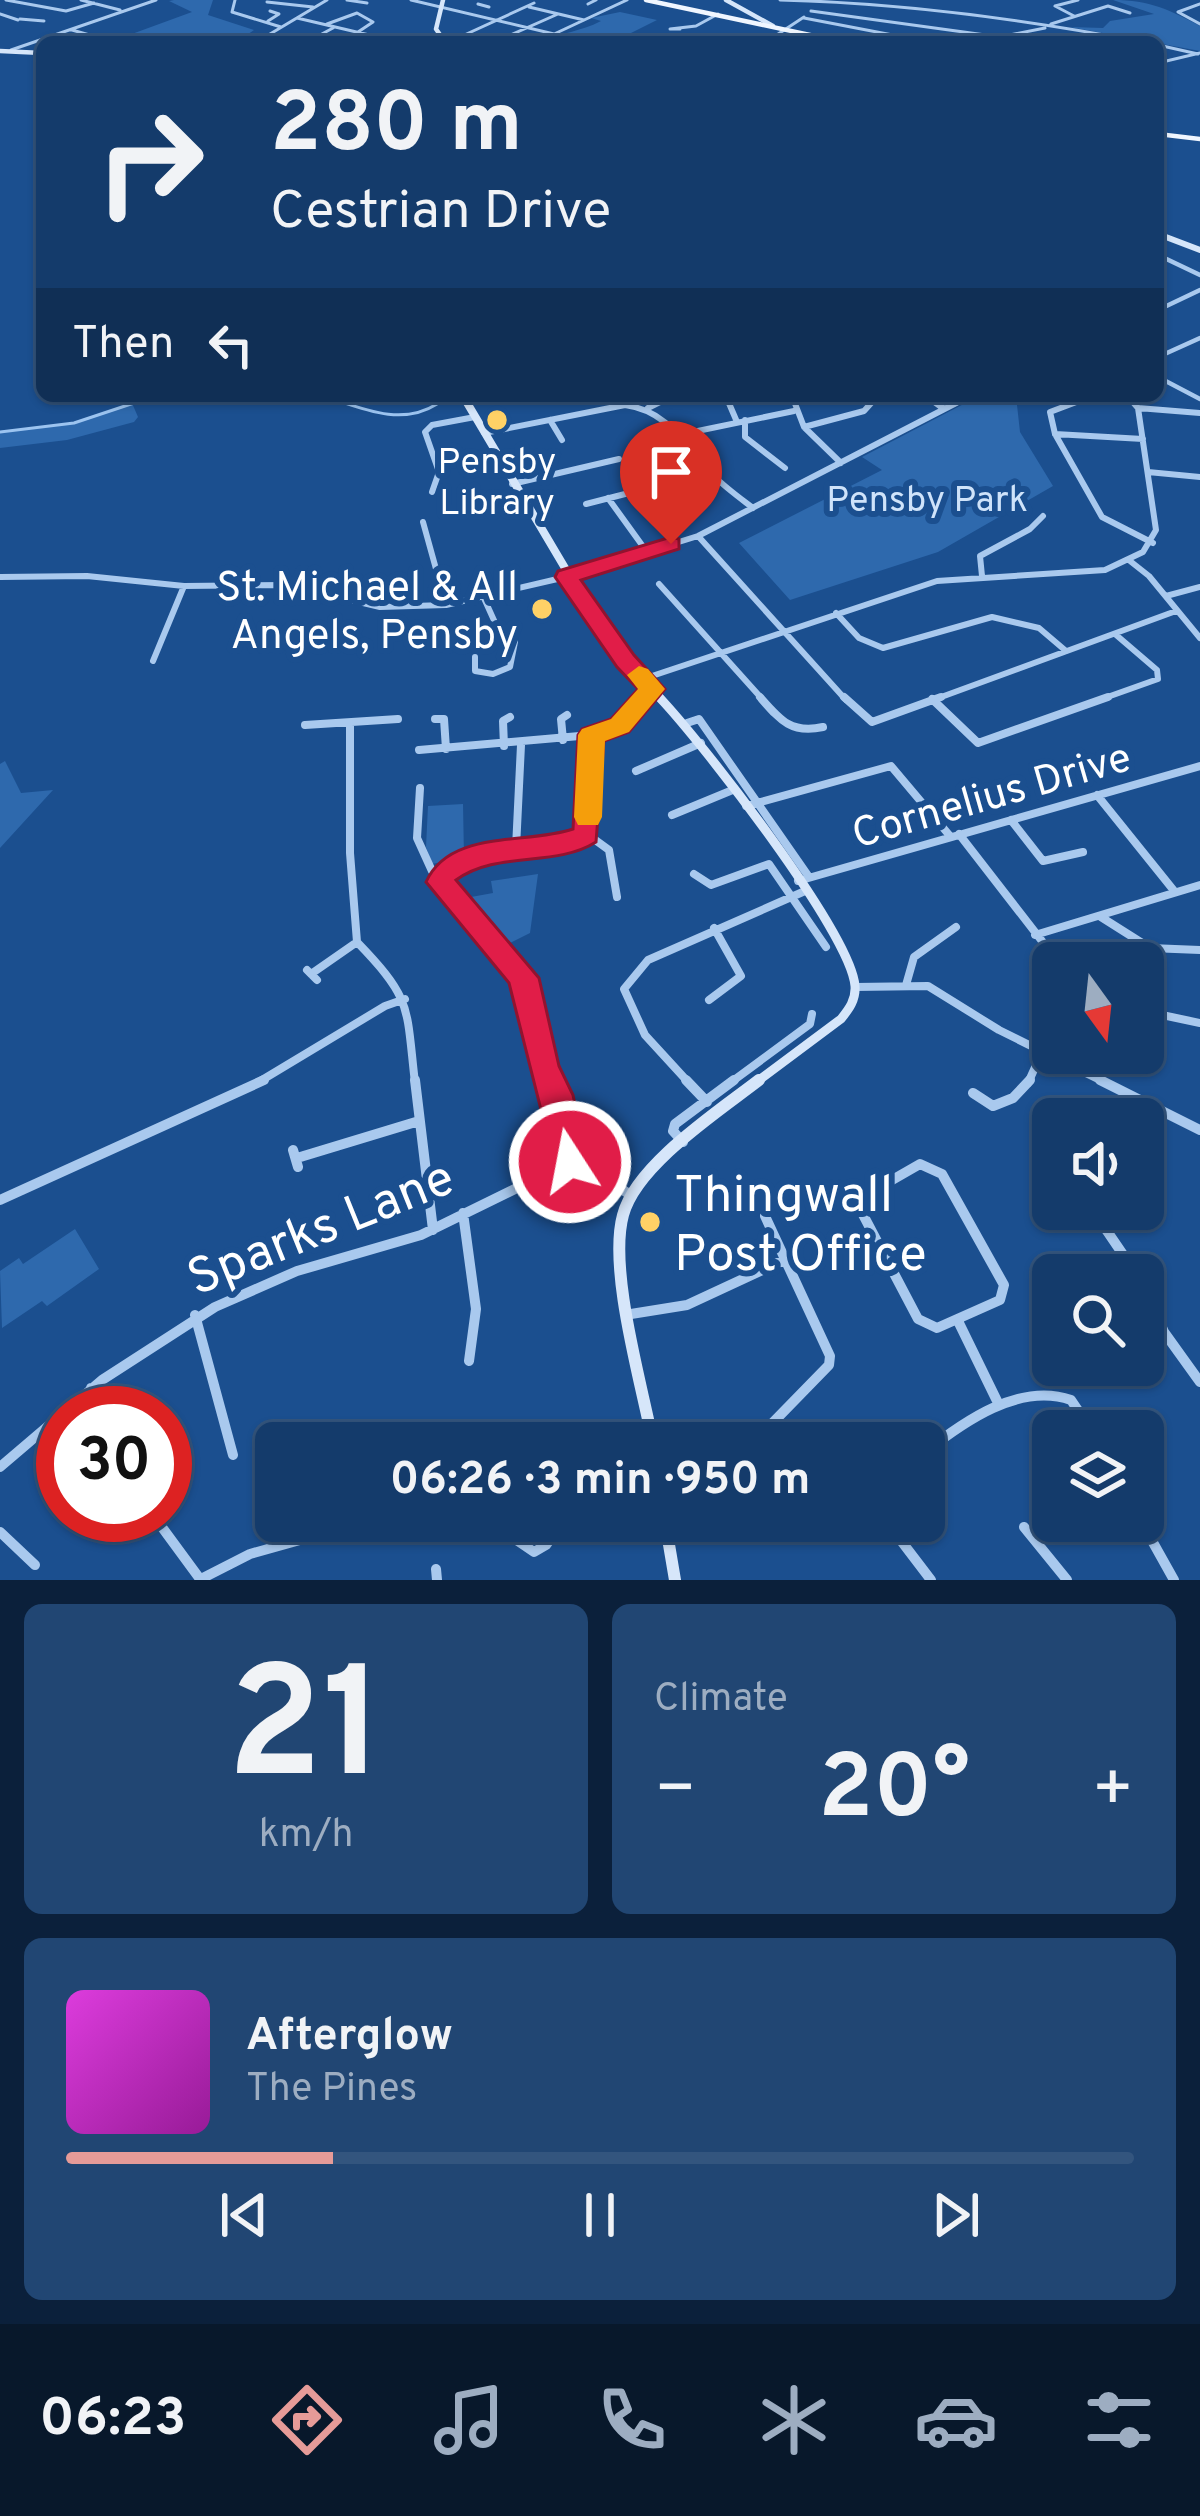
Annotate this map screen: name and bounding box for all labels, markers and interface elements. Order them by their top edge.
text: 280 m [270,75,523,181]
icon: right [72,84,228,240]
text: Cestrian Drive [270,179,611,248]
icon: left [198,312,264,378]
text: Then [72,317,174,374]
marker: Pensby Library [484,407,510,433]
pin [620,421,722,544]
icon: arrive [638,439,704,505]
place label: Pensby Library [438,441,556,528]
park label: Pensby Park [826,479,1028,525]
place label: St. Michael & All Angels, Pensby [216,563,518,664]
marker: St. Michael & All Angels, Pensby [529,596,555,622]
street label: Cornelius Drive [847,733,1138,863]
north arrow [1032,942,1164,1074]
map controls [1032,942,1164,1542]
button: sound [1032,1098,1164,1230]
position arrow [507,1099,633,1225]
street label: Sparks Lane [179,1148,465,1314]
place label: Thingwall Post Office [674,1166,927,1290]
marker: Thingwall Post Office [637,1209,663,1235]
button: search [1032,1254,1164,1386]
speed limit sign: 30 [36,1386,192,1542]
button: layers [1032,1410,1164,1542]
text: 06:26 · 3 min · 950 m [390,1453,810,1510]
text: 21 [227,1635,385,1833]
text: Climate [654,1676,788,1725]
text: 20° [818,1736,970,1849]
text: − [654,1751,697,1834]
text: + [1091,1751,1134,1834]
text: km/h [259,1812,353,1861]
text: Afterglow [246,2009,453,2066]
text: The Pines [246,2066,417,2115]
icon: previous [211,2182,277,2248]
icon: pause [567,2182,633,2248]
icon: next [923,2182,989,2248]
icon: directions [265,2378,349,2462]
icon: music [427,2378,511,2462]
icon: phone [590,2378,674,2462]
icon: climate [752,2378,836,2462]
icon: car [914,2378,998,2462]
icon: filters [1077,2378,1161,2462]
text: 06:23 [39,2386,186,2455]

